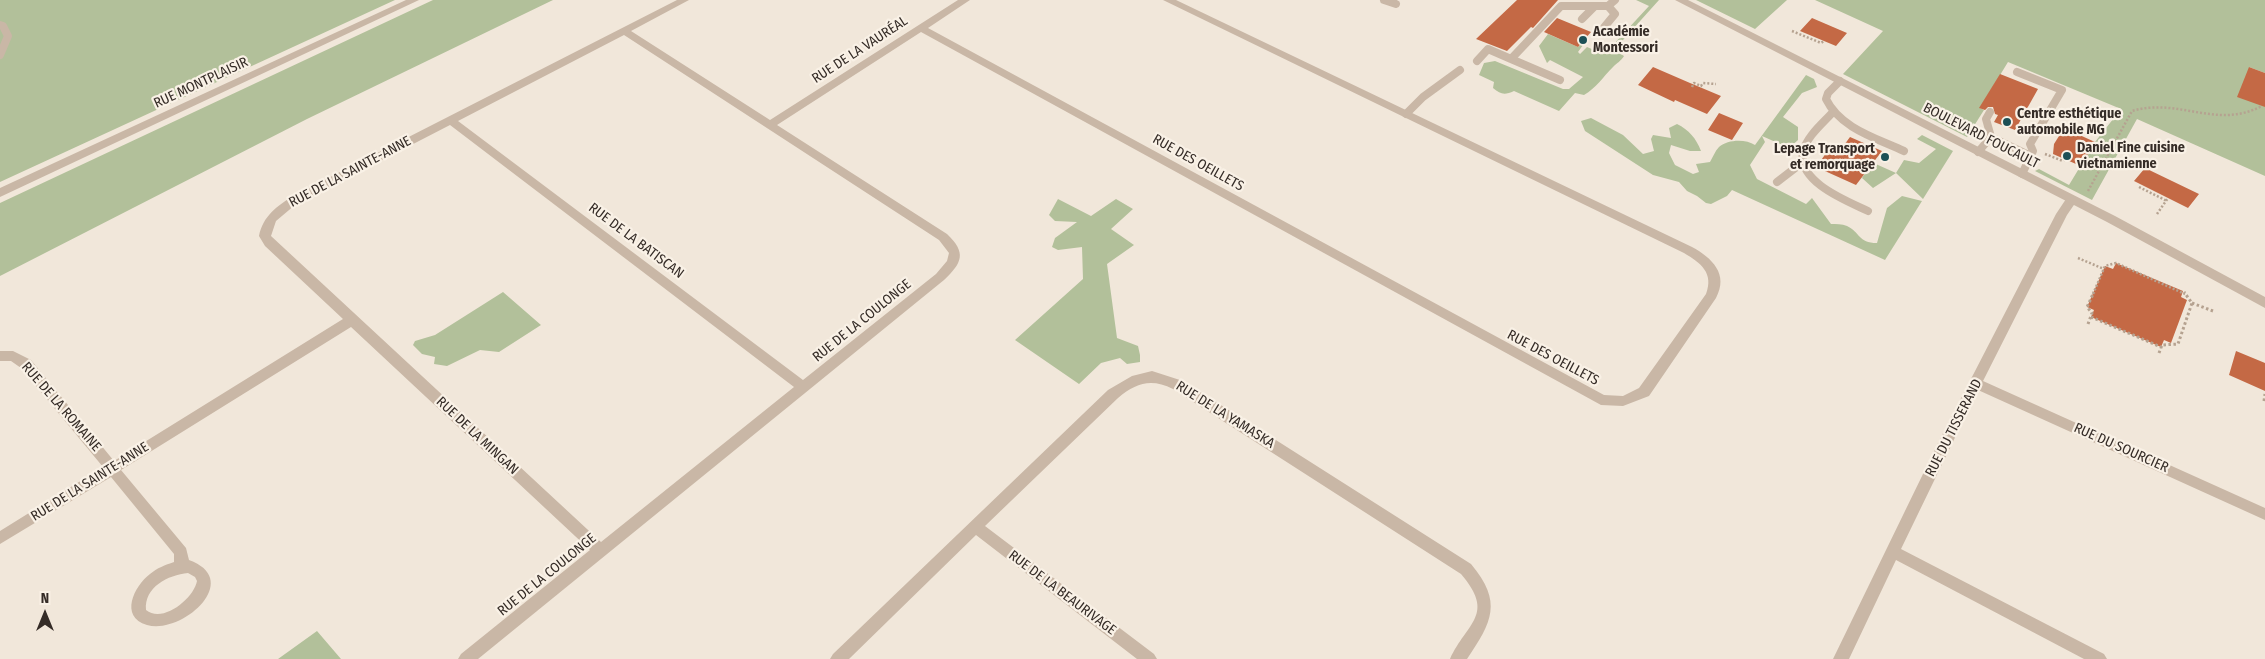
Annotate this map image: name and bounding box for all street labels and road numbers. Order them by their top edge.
street label: RUE DE LA VAURÉAL [809,13,911,87]
street label: RUE MONTPLAISIR [151,54,251,112]
street label: BOULEVARD FOUCAULT [1920,100,2042,172]
street label: RUE DES OEILLETS [1150,131,1246,195]
street label: RUE DE LA SAINTE-ANNE [286,133,414,211]
street label: RUE DE LA BATISCAN [585,200,687,282]
street label: RUE DE LA COULONGE [809,276,915,366]
street label: RUE DES OEILLETS [1504,327,1602,389]
street label: RUE DE LA ROMAINE [18,359,104,455]
street label: RUE DU TISSERAND [1922,376,1986,480]
street label: RUE DE LA YAMASKA [1173,378,1277,452]
street label: RUE DE LA MINGAN [432,394,522,478]
street label: RUE DU SOURCIER [2071,420,2171,476]
street label: RUE DE LA SAINTE-ANNE [28,439,152,525]
street label: RUE DE LA COULONGE [494,530,600,620]
street label: RUE DE LA BEAURIVAGE [1005,547,1119,639]

